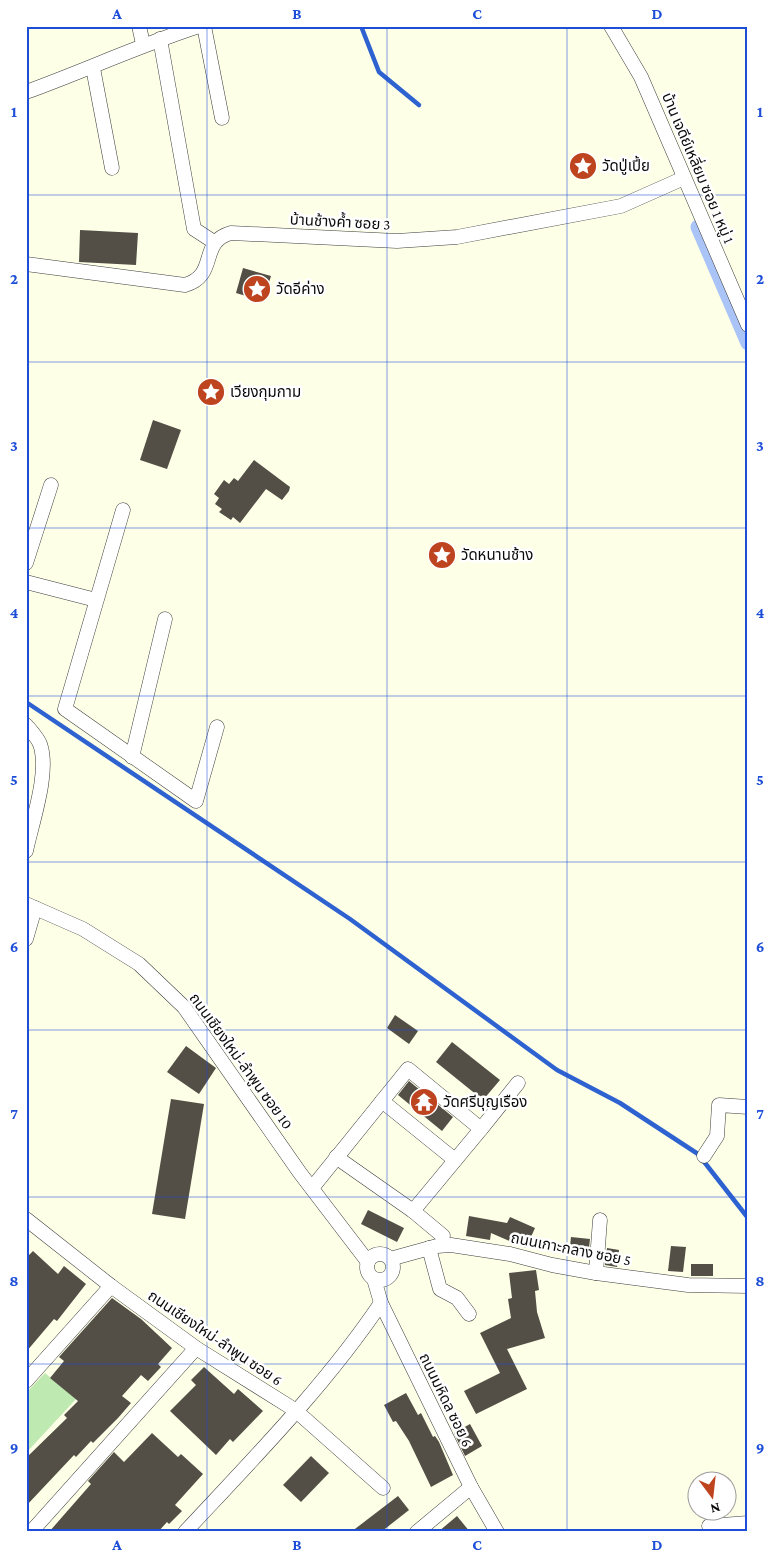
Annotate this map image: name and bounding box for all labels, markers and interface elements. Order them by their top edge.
text: A [111,5,122,22]
text: B [292,5,302,22]
text: C [472,5,482,22]
text: D [651,5,663,22]
street label: บ้าน เจดีย์เหลี่ยม ซอย 1 หมู่ 1 [658,89,740,246]
text: 1 [11,103,17,120]
text: 1 [757,103,763,120]
place icon: วัดปู่เปี้ย [568,151,598,181]
place label: วัดปู่เปี้ย [602,155,650,175]
street label: บ้านช้างค้ำ ซอย 3 [289,208,391,233]
text: 2 [10,270,18,287]
text: 2 [756,270,764,287]
place icon: วัดอีค่าง [242,274,272,304]
place label: วัดอีค่าง [276,280,325,297]
place icon: เวียงกุมกาม [196,377,226,407]
place label: เวียงกุมกาม [230,384,301,401]
text: 3 [10,437,18,454]
text: 3 [756,437,764,454]
place icon: วัดหนานช้าง [427,540,457,570]
place label: วัดหนานช้าง [461,547,533,563]
text: 4 [10,604,19,621]
text: 4 [756,604,765,621]
text: 5 [10,771,18,788]
text: 5 [756,771,764,788]
text: 6 [10,938,18,955]
text: 6 [756,938,764,955]
street label: ถนนเชียงใหม่-ลำพูน ซอย 10 [186,989,296,1133]
temple icon: วัดศรีบุญเรือง [409,1087,439,1117]
place label: วัดศรีบุญเรือง [443,1094,527,1111]
text: 7 [10,1105,18,1122]
text: 7 [756,1105,764,1122]
street label: ถนนเกาะกลาง ซอย 5 [509,1229,633,1269]
text: 8 [9,1272,19,1289]
text: 8 [755,1272,765,1289]
street label: ถนนเชียงใหม่-ลำพูน ซอย 6 [144,1286,286,1390]
street label: ถนนมหิดล ซอย 6 [416,1351,476,1449]
text: 9 [10,1439,18,1456]
text: 9 [756,1439,764,1456]
north arrow [686,1470,736,1520]
text: N [708,1500,722,1518]
text: A [111,1536,122,1553]
text: B [292,1536,302,1553]
text: C [472,1536,482,1553]
text: D [651,1536,663,1553]

